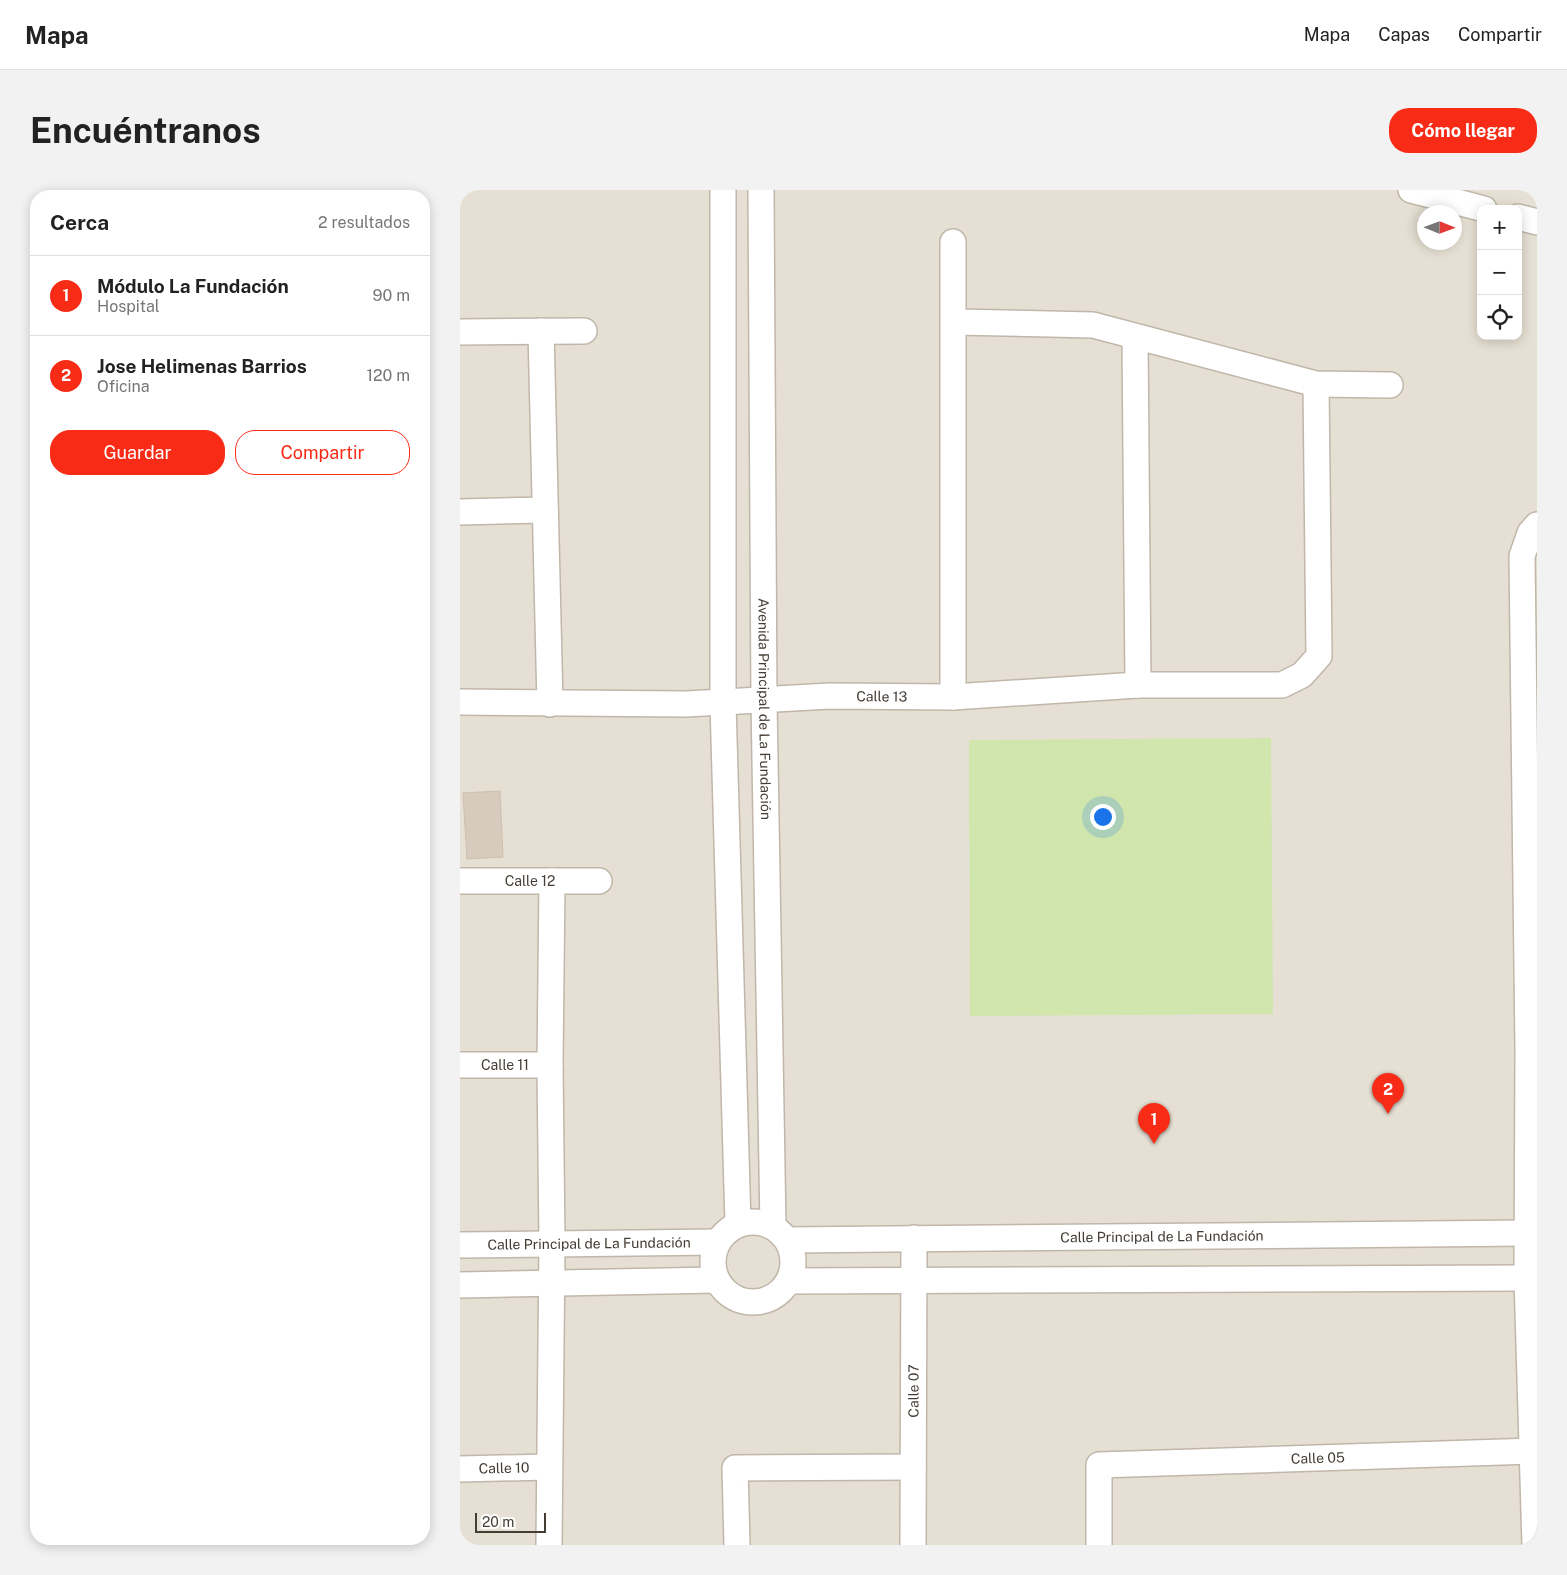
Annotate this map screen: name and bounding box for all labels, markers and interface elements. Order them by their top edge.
text: Mapa [25,21,89,49]
text: Mapa [1304,24,1350,45]
text: Capas [1378,24,1430,45]
text: Compartir [1458,24,1542,45]
button: Cómo llegar [1389,108,1537,153]
text: Encuéntranos [30,110,261,151]
north arrow [1417,205,1462,250]
map controls [1477,205,1522,340]
button: + [1477,205,1522,250]
text: Cerca [50,210,109,235]
text: 2 resultados [318,213,410,232]
button: − [1477,250,1522,295]
text: Módulo La Fundación [97,275,289,297]
text: 1 [63,286,69,305]
text: 90 m [373,286,410,305]
button: locate [1477,295,1522,340]
text: Hospital [97,297,160,316]
text: Jose Helimenas Barrios [97,355,307,377]
text: 2 [61,366,71,385]
text: 120 m [366,366,410,385]
text: Oficina [97,377,150,396]
button: Guardar [50,430,225,475]
button: Compartir [235,430,410,475]
street label: Avenida Principal de La Fundación [755,598,774,820]
street label: Calle 13 [856,688,908,705]
your location [1090,804,1116,830]
street label: Calle 12 [505,873,555,889]
street label: Calle 11 [481,1057,529,1073]
pin: 2 [1372,1073,1404,1114]
pin: 1 [1138,1103,1170,1144]
street label: Calle Principal de La Fundación [1060,1228,1264,1245]
street label: Calle Principal de La Fundación [487,1234,691,1253]
street label: Calle 07 [905,1364,922,1418]
street label: Calle 05 [1291,1449,1345,1467]
street label: Calle 10 [478,1459,530,1477]
scale bar [475,1510,546,1533]
text: 20 m [482,1514,514,1530]

